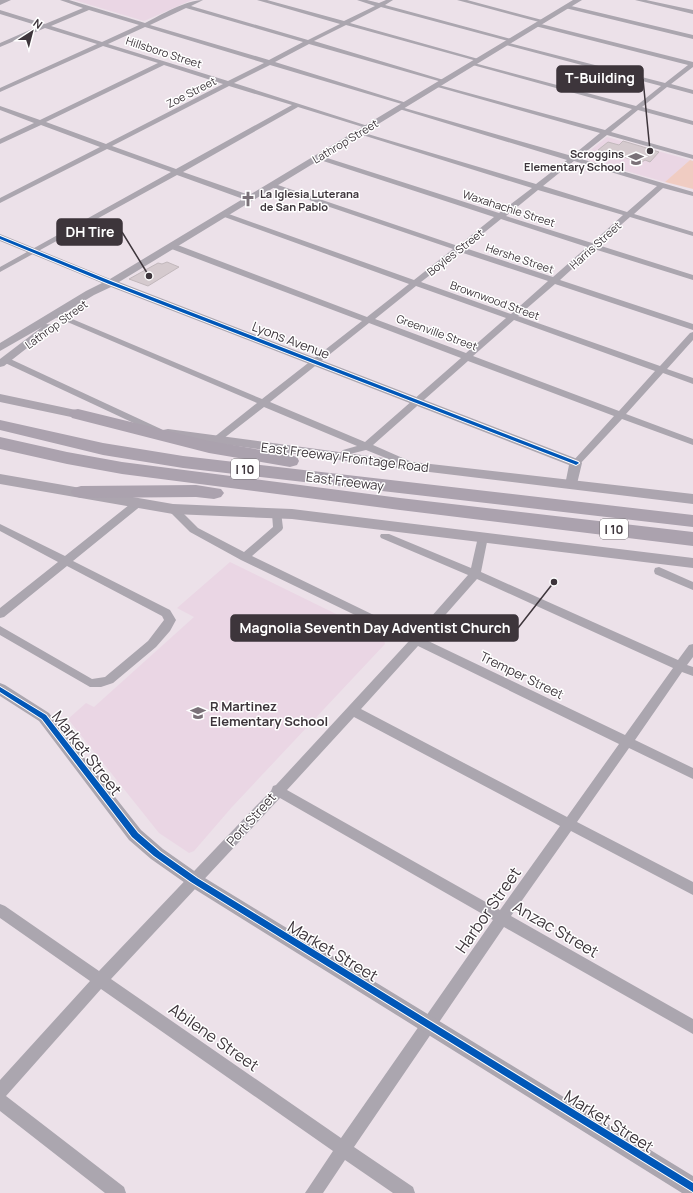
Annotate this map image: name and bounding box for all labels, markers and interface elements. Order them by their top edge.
north arrow [12,12,52,52]
text: N [31,15,46,32]
street label: Hillsboro Street [124,33,204,71]
callout: T-Building [557,66,643,92]
text: T-Building [565,68,635,87]
street label: Zoe Street [163,73,219,111]
street label: Lathrop Street [309,115,381,167]
place label: Scroggins Elementary School [524,146,624,174]
school or university icon: Scroggins Elementary School [627,150,645,168]
place label: La Iglesia Luterana de San Pablo [260,186,359,214]
street label: Waxahachie Street [461,186,557,230]
church icon: La Iglesia Luterana de San Pablo [239,190,257,208]
street label: Harris Street [566,218,624,272]
callout: DH Tire [57,219,122,245]
text: DH Tire [66,222,115,241]
street label: Boyles Street [424,225,486,279]
street label: Hershe Street [484,239,556,277]
street label: Brownwood Street [448,277,542,323]
street label: Lathrop Street [22,296,90,352]
street label: Greenville Street [394,310,480,354]
street label: Lyons Avenue [250,317,333,363]
street label: East Freeway Frontage Road [260,438,430,476]
road number: I 10 [231,459,259,479]
street label: East Freeway [305,467,385,495]
road number: I 10 [600,519,628,539]
callout: Magnolia Seventh Day Adventist Church [231,615,518,641]
text: Magnolia Seventh Day Adventist Church [239,618,511,637]
street label: Tremper Street [477,647,567,703]
place label: R Martinez Elementary School [210,697,328,730]
school or university icon: R Martinez Elementary School [189,704,207,722]
street label: Market Street [47,706,127,800]
street label: Port Street [222,788,280,850]
street label: Harbor Street [450,863,526,957]
street label: Anzac Street [509,896,603,962]
street label: Market Street [284,915,382,987]
street label: Abilene Street [165,998,263,1076]
street label: Market Street [560,1085,658,1157]

